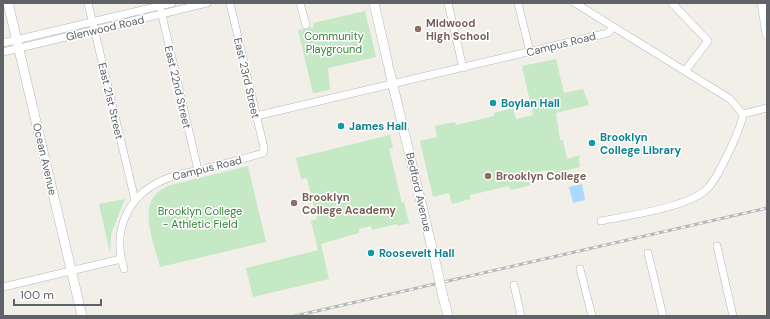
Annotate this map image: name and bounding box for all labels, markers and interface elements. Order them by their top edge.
street label: Glenwood Road [64,12,146,44]
place label: Midwood High School [426,16,489,43]
marker: Midwood High School [413,24,423,34]
park label: Community Playground [304,29,364,56]
street label: Campus Road [525,29,597,59]
street label: East 23rd Street [231,36,263,120]
street label: East 22nd Street [162,44,194,130]
street label: East 21st Street [95,61,127,141]
place label: Boylan Hall [501,96,560,110]
marker: Boylan Hall [488,98,498,108]
place label: James Hall [349,119,407,133]
marker: James Hall [336,121,346,131]
street label: Ocean Avenue [30,122,60,196]
place label: Brooklyn College Library [600,130,682,157]
marker: Brooklyn College Library [587,138,597,148]
street label: Bedford Avenue [403,151,435,233]
street label: Campus Road [171,153,243,183]
place label: Brooklyn College [496,169,587,183]
marker: Brooklyn College [483,171,493,181]
place label: Brooklyn College Academy [302,190,396,217]
marker: Brooklyn College Academy [289,198,299,208]
park label: Brooklyn College - Athletic Field [158,204,242,231]
place label: Roosevelt Hall [379,246,454,260]
marker: Roosevelt Hall [366,248,376,258]
scale bar [14,281,101,307]
text: 100 m [20,287,54,303]

